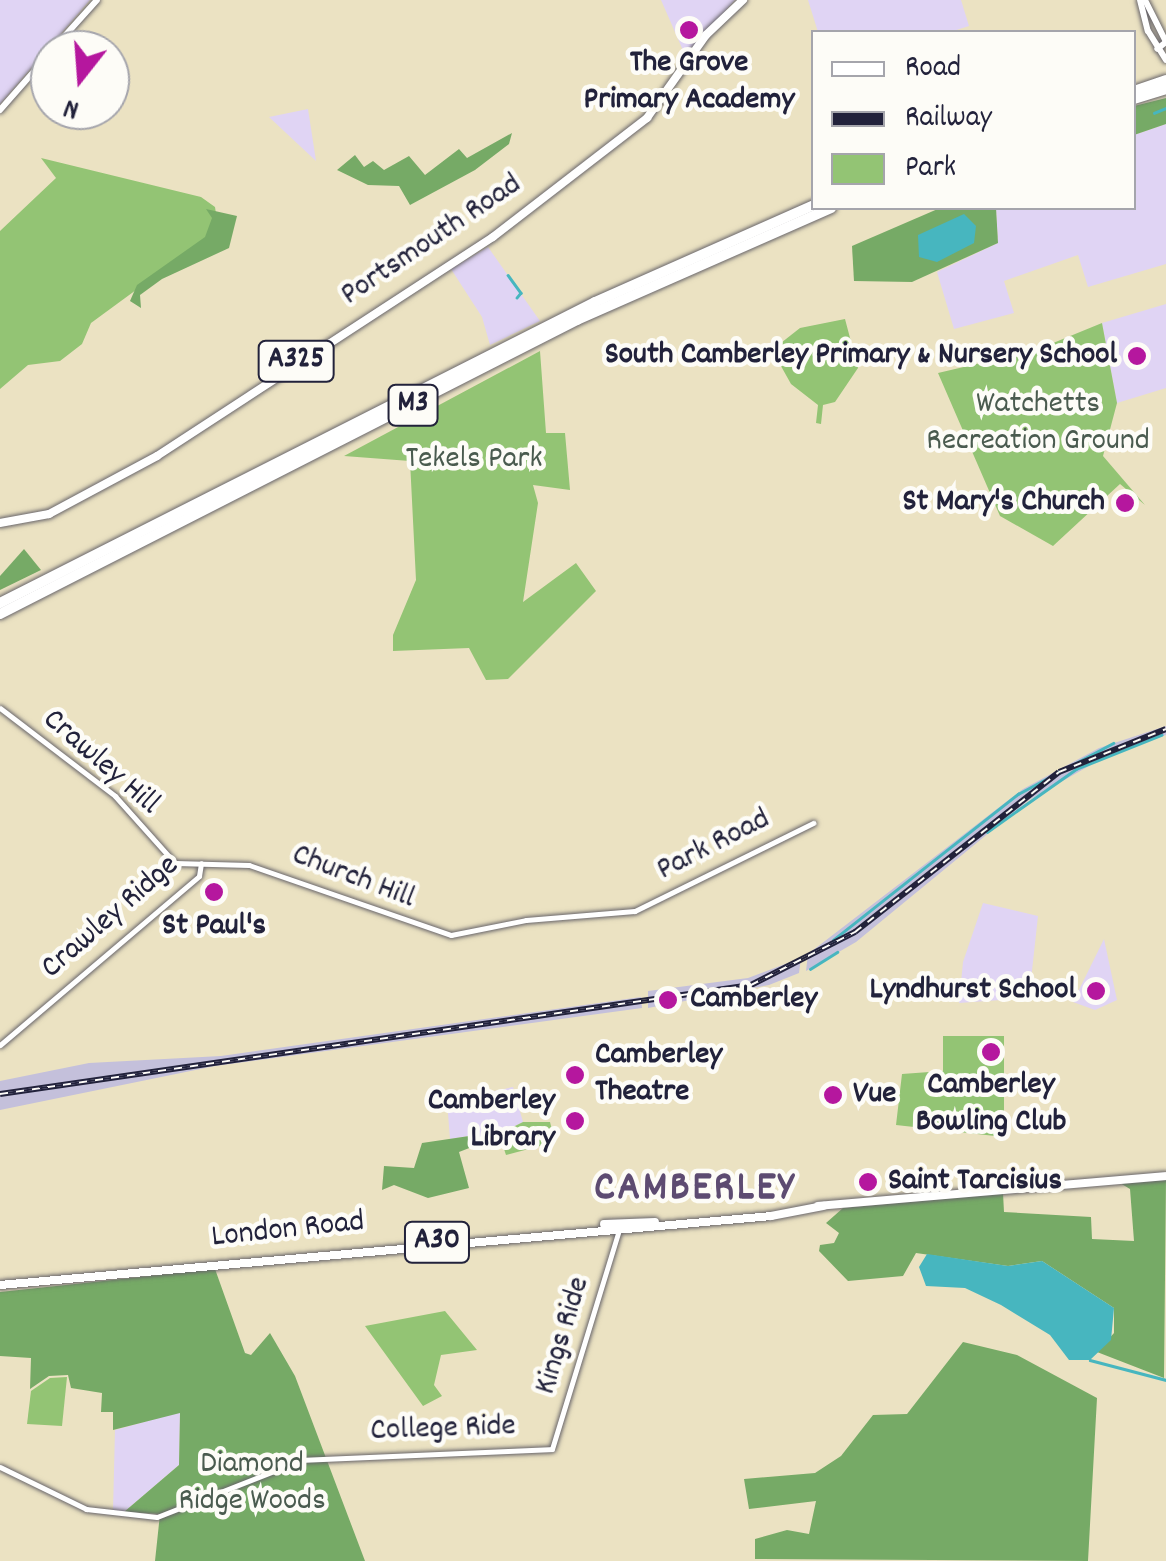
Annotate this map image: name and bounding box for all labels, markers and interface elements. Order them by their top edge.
marker: The Grove Primary Academy [678,19,700,41]
north arrow [30,30,130,130]
legend [811,30,1136,210]
place label: The Grove Primary Academy [584,46,794,121]
text: Road [905,48,961,91]
text: N [59,86,84,128]
text: Railway [905,98,992,141]
text: Park [905,148,956,191]
street label: Portsmouth Road [334,166,530,316]
road number: A325 [256,336,336,386]
place label: South Camberley Primary & Nursery School [605,337,1117,375]
marker: South Camberley Primary & Nursery School [1126,345,1148,367]
road number: M3 [386,380,440,430]
park label: Watchetts Recreation Ground [926,387,1150,462]
park label: Tekels Park [405,441,543,479]
place label: St Mary's Church [902,484,1105,522]
marker: St Mary's Church [1114,492,1136,514]
street label: Crawley Hill [34,702,166,824]
street label: Park Road [651,801,777,891]
street label: Church Hill [286,837,420,919]
street label: Crawley Ridge [34,848,188,988]
marker: St Paul's [203,881,225,903]
place label: St Paul's [162,908,266,946]
place label: Lyndhurst School [870,972,1076,1010]
marker: Lyndhurst School [1085,980,1107,1002]
place label: Camberley [690,981,817,1019]
marker: Camberley [655,987,681,1013]
place label: Camberley Theatre [595,1038,722,1113]
marker: Camberley Bowling Club [980,1041,1002,1063]
marker: Camberley Theatre [564,1064,586,1086]
place label: Camberley Bowling Club [916,1068,1066,1143]
place label: Vue [853,1076,896,1114]
place label: Camberley Library [428,1084,555,1159]
marker: Vue [822,1084,844,1106]
marker: Camberley Library [564,1110,586,1132]
place label: Saint Tarcisius [888,1163,1062,1201]
district label: CAMBERLEY [594,1165,796,1215]
marker: Saint Tarcisius [857,1171,879,1193]
street label: London Road [210,1204,366,1258]
road number: A30 [402,1217,472,1267]
street label: Kings Ride [528,1273,600,1399]
street label: College Ride [370,1408,516,1452]
park label: Diamond Ridge Woods [178,1447,326,1522]

